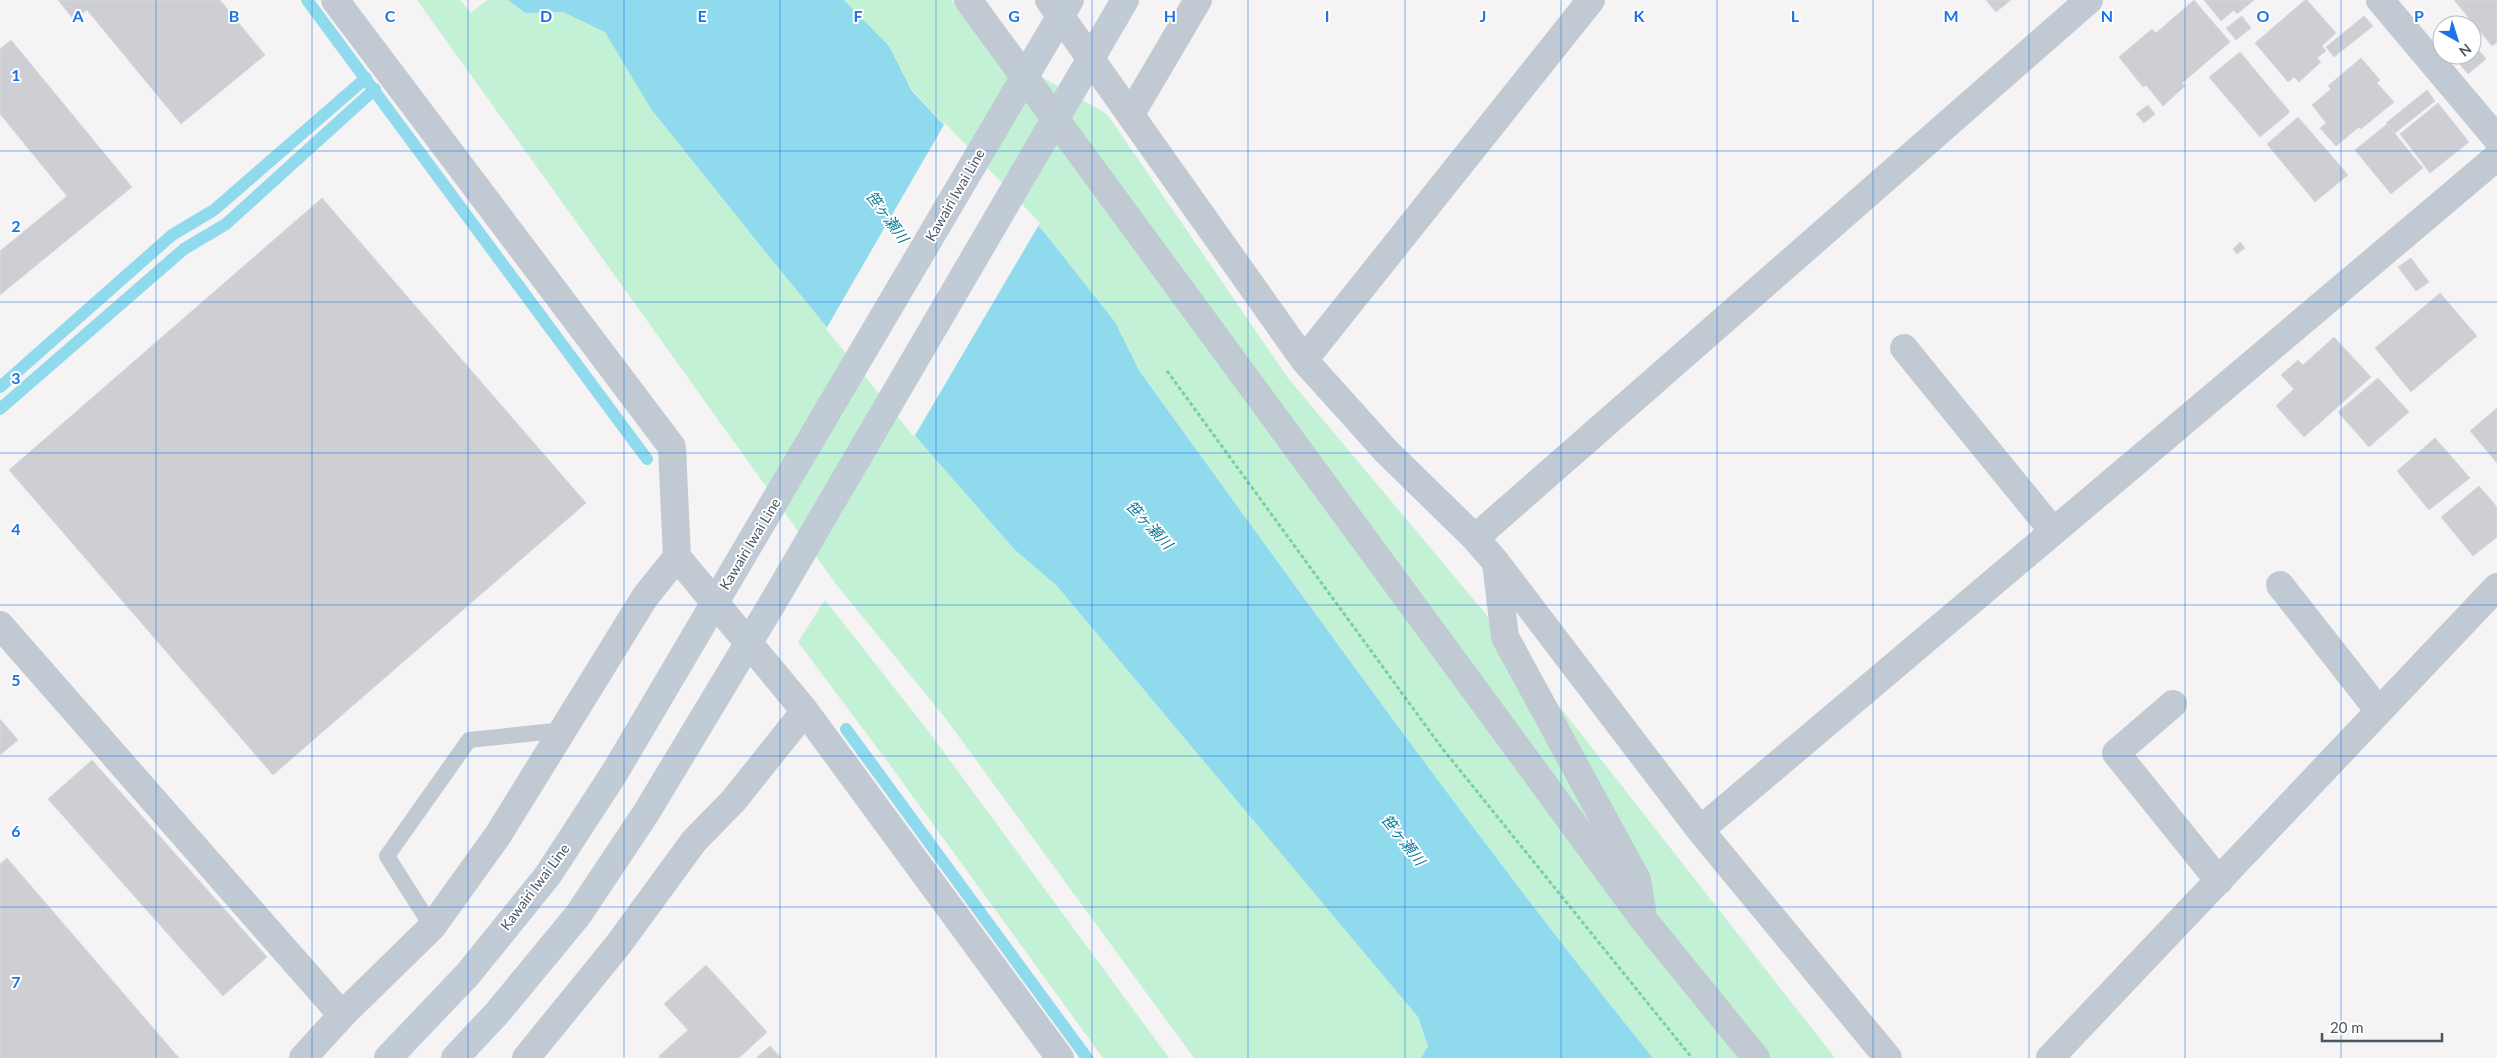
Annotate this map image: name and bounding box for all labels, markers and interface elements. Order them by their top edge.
text: A [71,6,84,25]
text: B [229,6,239,25]
text: C [385,6,396,25]
text: D [540,6,552,25]
text: E [697,6,707,25]
text: F [853,6,863,25]
text: G [1008,6,1020,25]
text: H [1164,6,1176,25]
text: I [1325,6,1329,25]
text: J [1480,6,1486,25]
text: K [1634,6,1646,25]
text: L [1791,6,1800,25]
text: M [1943,6,1959,25]
text: N [2101,6,2113,25]
text: O [2257,6,2270,25]
text: P [2414,6,2424,25]
north arrow [2432,15,2482,65]
text: N [2456,40,2475,60]
text: 1 [11,65,21,84]
street label: Kawairi Iwai Line [921,146,988,244]
water label: 笹ヶ瀬川 [863,187,914,248]
text: 2 [11,216,21,235]
text: 3 [11,368,21,387]
street label: Kawairi Iwai Line [716,495,784,593]
water label: 笹ヶ瀬川 [1123,496,1178,554]
text: 4 [11,519,21,538]
text: 5 [11,670,21,689]
water label: 笹ヶ瀬川 [1378,810,1431,870]
text: 6 [11,821,21,840]
street label: Kawairi Iwai Line [497,840,573,933]
text: 7 [11,972,21,991]
scale bar [2322,1010,2442,1042]
text: 20 m [2330,1018,2364,1036]

